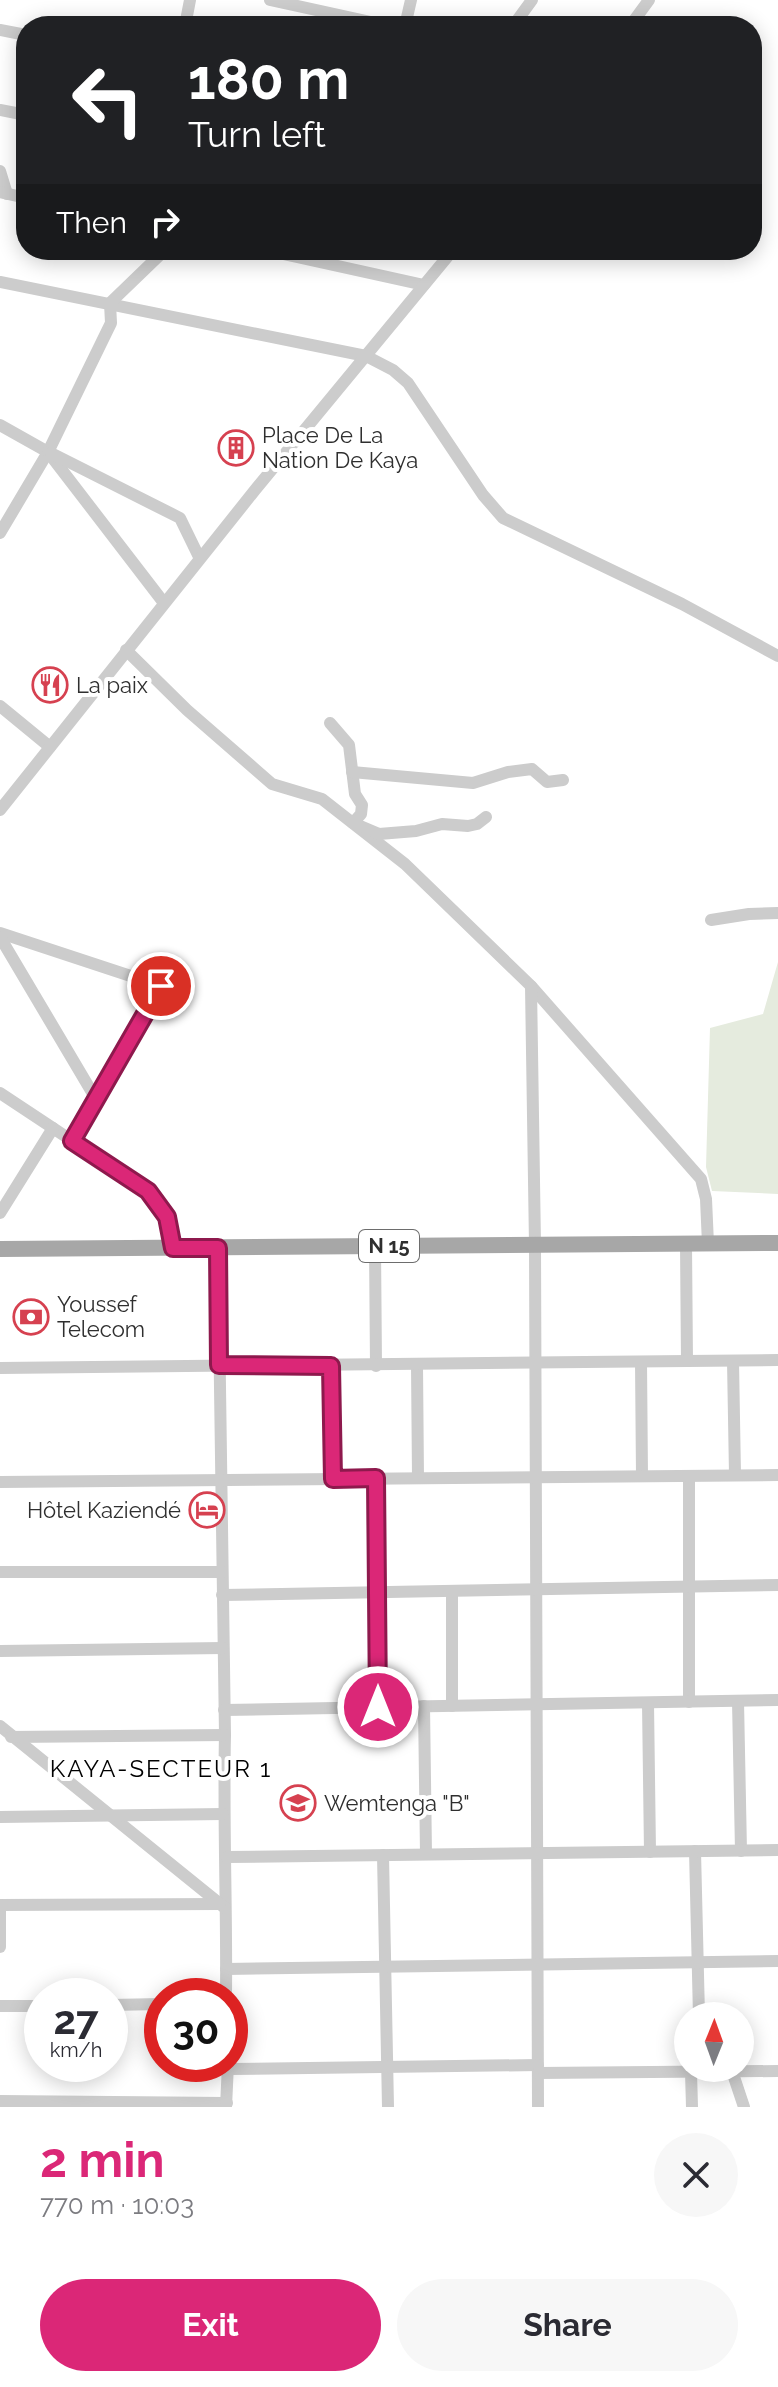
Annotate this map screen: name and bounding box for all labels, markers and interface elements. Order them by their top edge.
text: 180 m [188,46,349,112]
icon: left [56,48,160,152]
text: Turn left [188,113,326,155]
icon: right [143,200,187,244]
text: Then [56,205,127,240]
place label: Place De La Nation De Kaya [262,422,418,473]
building icon: Place De La Nation De Kaya [217,429,255,467]
restaurant icon: La paix [31,666,69,704]
place label: La paix [76,672,148,698]
pin [127,952,195,1020]
icon: arrive [139,964,183,1008]
road number: N 15 [359,1230,419,1262]
place label: Youssef Telecom [57,1291,145,1342]
bank icon: Youssef Telecom [12,1298,50,1336]
hotel icon: Hôtel Kaziendé [188,1491,226,1529]
place label: Hôtel Kaziendé [27,1497,181,1523]
position arrow [336,1665,420,1749]
district label: KAYA-SECTEUR 1 [50,1754,272,1783]
school or university icon: Wemtenga "B" [279,1784,317,1822]
place label: Wemtenga "B" [324,1790,470,1816]
speed limit sign: 30 [144,1978,248,2082]
text: 27 [53,1996,98,2043]
north arrow [674,2002,754,2082]
map controls [674,2002,754,2082]
text: km/h [50,2038,102,2062]
text: 2 min [40,2132,165,2188]
button: close [654,2133,738,2217]
text: 770 m · 10:03 [40,2190,194,2220]
button: Exit [40,2279,381,2371]
button: Share [397,2279,738,2371]

